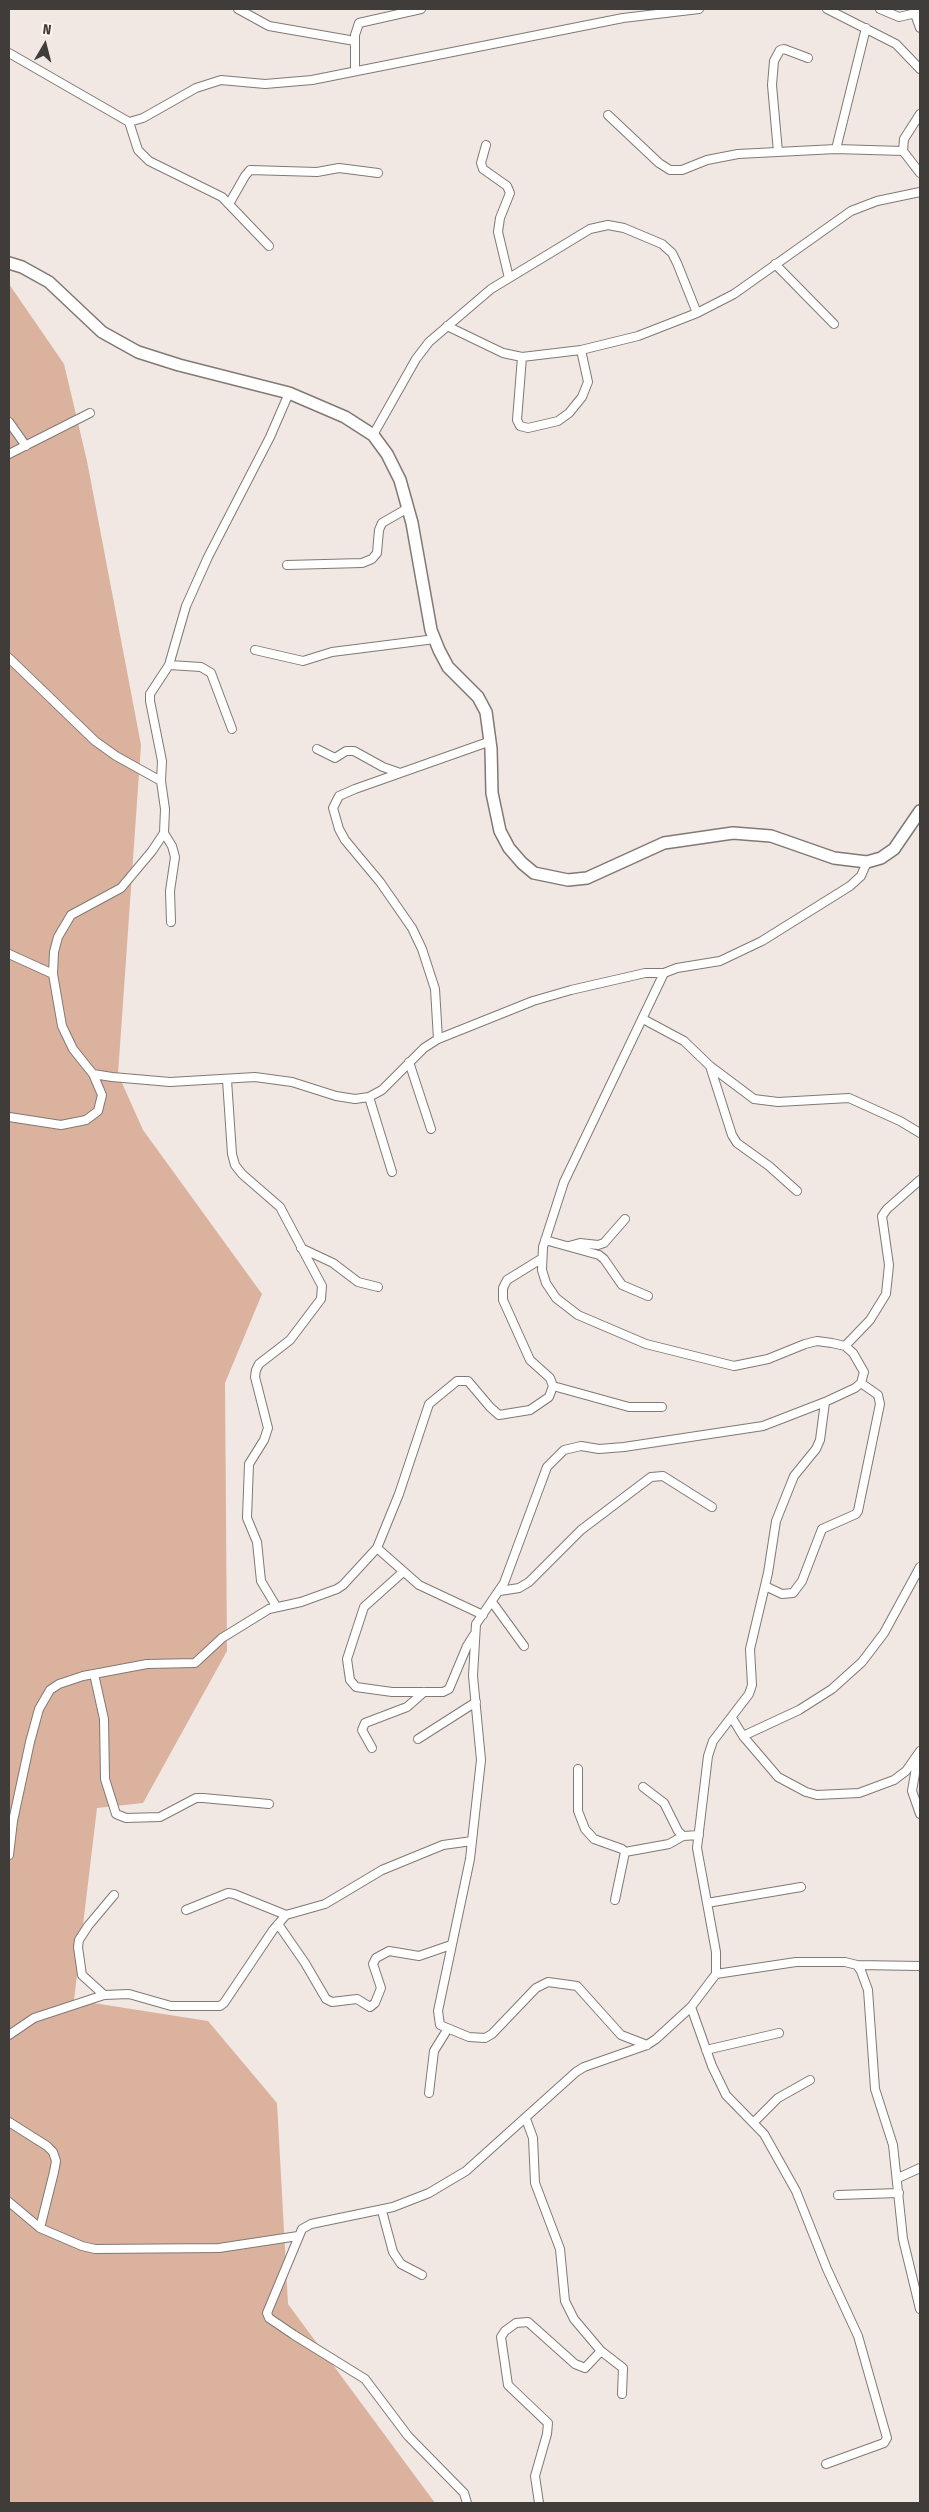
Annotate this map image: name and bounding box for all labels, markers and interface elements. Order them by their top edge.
north arrow [20,20,70,70]
text: N [42,21,52,39]

